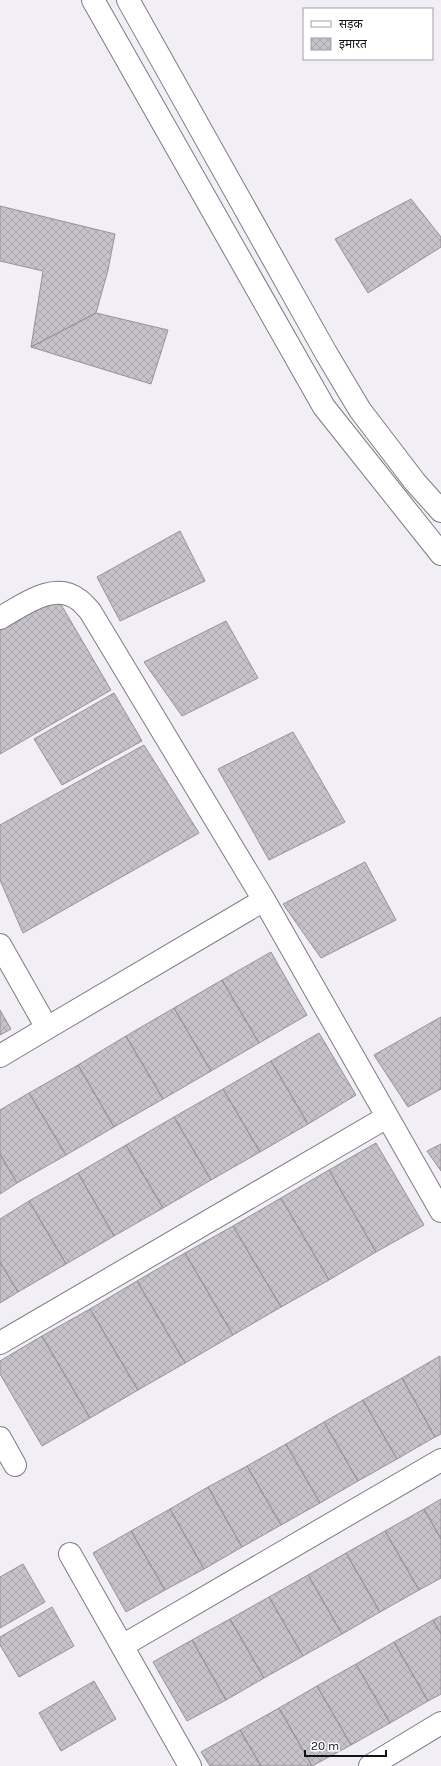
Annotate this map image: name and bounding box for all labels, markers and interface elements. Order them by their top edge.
legend [303,8,433,60]
text: सड़क [339,17,364,31]
text: इमारत [339,37,368,51]
scale bar [305,1732,386,1758]
text: 20 m [311,1739,339,1753]

